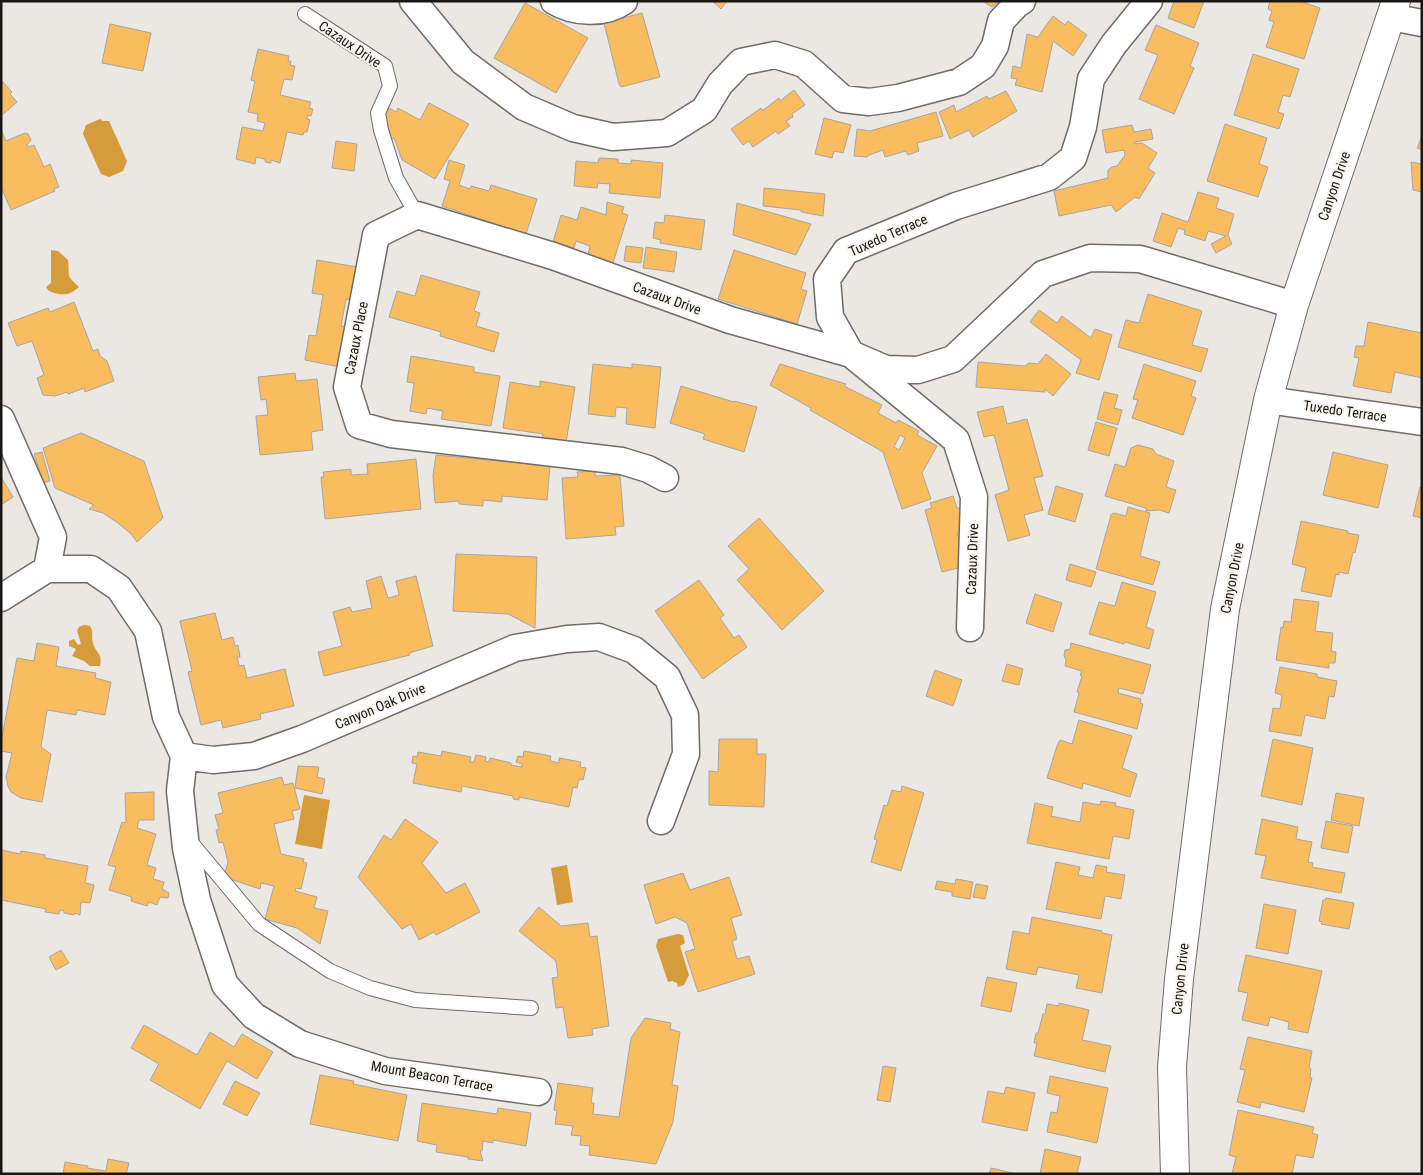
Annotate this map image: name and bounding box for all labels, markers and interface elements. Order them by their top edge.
street label: Cazaux Drive [316,17,384,71]
street label: Canyon Drive [1315,149,1353,223]
street label: Tuxedo Terrace [846,210,930,259]
street label: Cazaux Drive [631,278,704,318]
street label: Cazaux Place [341,300,371,376]
street label: Tuxedo Terrace [1302,397,1388,425]
street label: Cazaux Drive [963,523,981,595]
street label: Canyon Drive [1217,541,1247,615]
street label: Canyon Oak Drive [332,680,428,732]
street label: Canyon Drive [1168,942,1192,1016]
street label: Mount Beacon Terrace [370,1057,495,1095]

